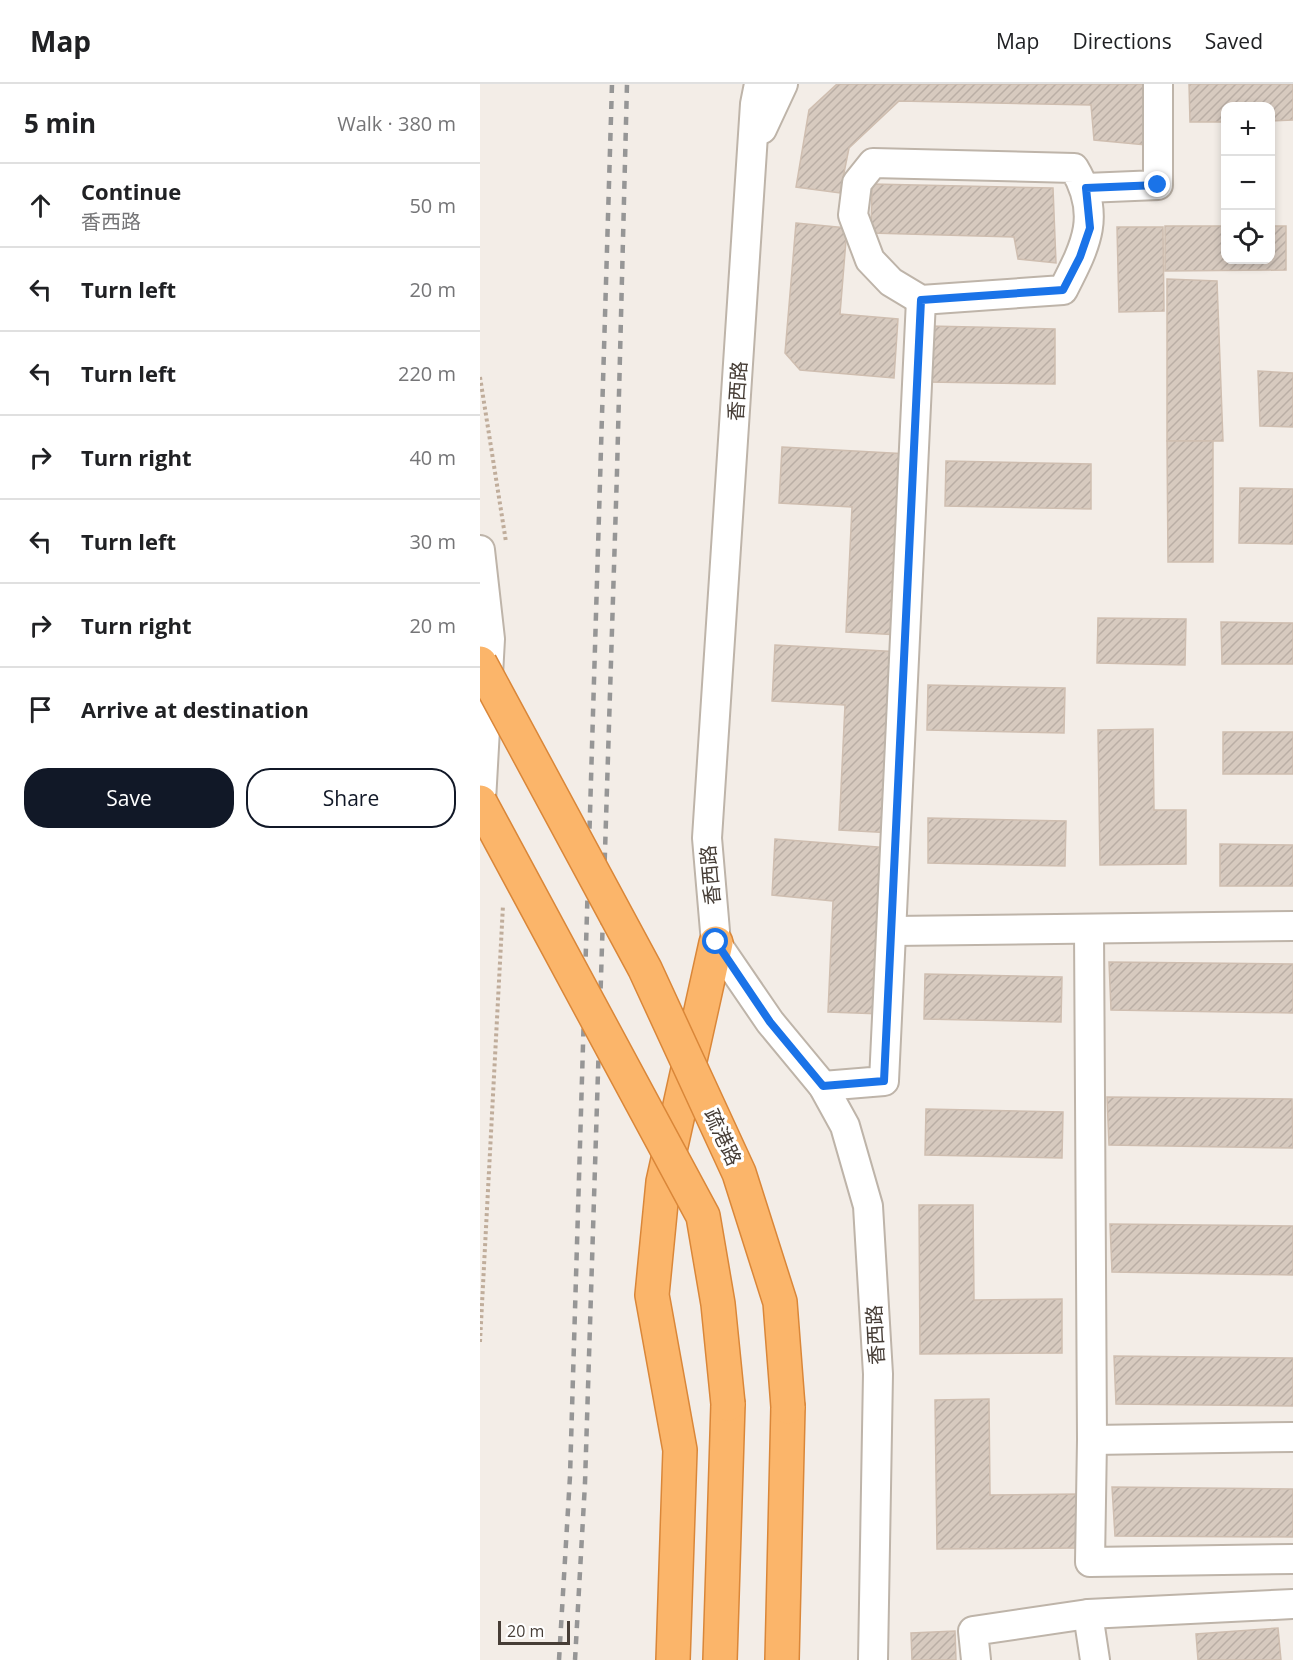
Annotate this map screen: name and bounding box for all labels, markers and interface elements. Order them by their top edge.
text: Map [30,22,91,60]
text: Map [996,27,1039,55]
text: Directions [1072,27,1172,55]
text: Saved [1205,27,1263,55]
map controls [1221,102,1275,264]
button: + [1221,102,1275,156]
text: 5 min [24,105,96,141]
text: Walk · 380 m [337,110,456,137]
button: − [1221,156,1275,210]
route end [1144,171,1170,197]
text: Continue [81,176,181,206]
icon: ahead [24,189,57,222]
text: 50 m [409,192,456,219]
text: 香西路 [81,208,141,235]
button: locate [1221,210,1275,264]
icon: left [24,273,57,306]
text: Turn left [81,274,176,304]
text: 20 m [409,276,456,303]
icon: left [24,357,57,390]
text: Turn left [81,358,176,388]
text: 220 m [398,360,456,387]
street label: 香西路 [721,360,753,422]
icon: right [24,441,57,474]
text: Turn right [81,442,192,472]
text: 40 m [409,444,456,471]
icon: left [24,525,57,558]
text: Turn left [81,526,176,556]
text: 30 m [409,528,456,555]
icon: right [24,609,57,642]
text: Turn right [81,610,192,640]
text: 20 m [409,612,456,639]
icon: arrive [24,693,57,726]
text: Arrive at destination [81,694,309,724]
button: Save [24,768,234,828]
button: Share [246,768,456,828]
street label: 香西路 [694,844,726,906]
route start [702,928,728,954]
street label: 疏港路 [698,1104,748,1170]
street label: 香西路 [860,1304,890,1366]
scale bar [498,1618,570,1646]
text: 20 m [507,1620,544,1642]

